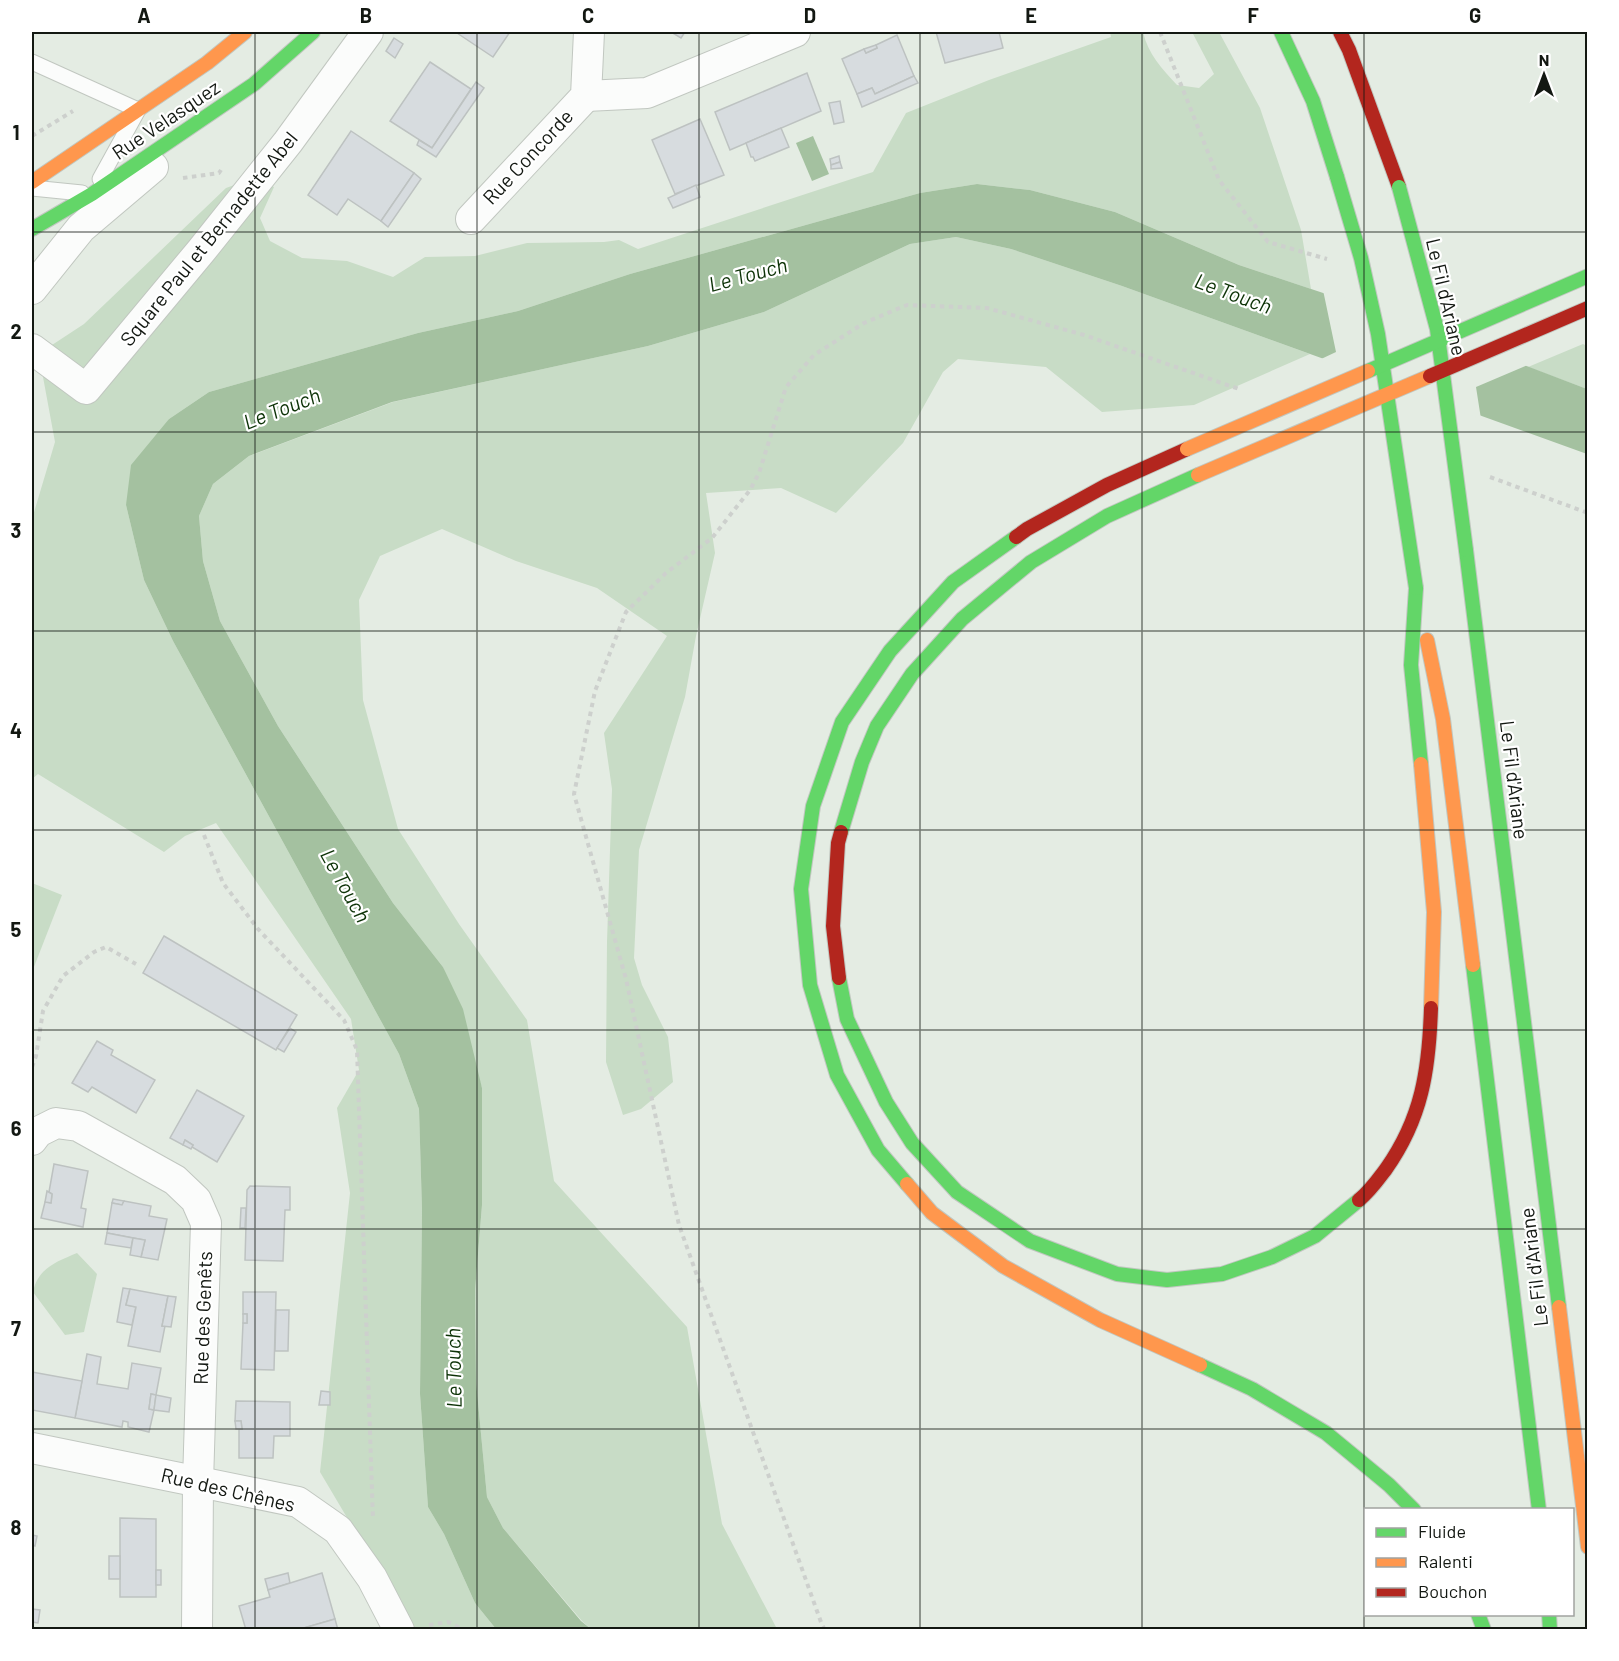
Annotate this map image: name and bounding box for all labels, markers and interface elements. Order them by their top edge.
text: A [137,3,151,27]
text: B [360,3,372,27]
text: C [582,3,594,27]
text: D [804,3,816,27]
text: E [1025,3,1037,27]
text: F [1247,3,1259,27]
text: G [1469,3,1481,27]
north arrow [1514,45,1574,105]
text: N [1539,50,1549,69]
street label: Rue Velasquez [107,74,224,164]
street label: Rue Concorde [477,104,577,209]
text: 1 [12,120,20,144]
street label: Square Paul et Bernadette Abel [114,126,302,350]
street label: Le Fil d'Ariane [1422,236,1472,358]
water label: Le Touch [706,251,790,296]
water label: Le Touch [1192,267,1275,318]
text: 2 [10,319,22,343]
water label: Le Touch [240,382,323,434]
text: 3 [11,518,21,542]
text: 4 [10,718,22,742]
street label: Le Fil d'Ariane [1496,719,1534,841]
water label: Le Touch [316,844,377,926]
text: 5 [11,917,22,941]
text: 6 [11,1116,22,1140]
street label: Le Fil d'Ariane [1514,1206,1552,1328]
street label: Rue des Genêts [188,1251,216,1385]
text: 7 [11,1316,21,1340]
water label: Le Touch [439,1328,466,1408]
street label: Rue des Chênes [159,1462,298,1516]
legend [1364,1508,1574,1616]
text: 8 [11,1515,22,1539]
text: Fluide [1418,1520,1466,1542]
text: Ralenti [1418,1550,1473,1572]
text: Bouchon [1418,1580,1487,1602]

